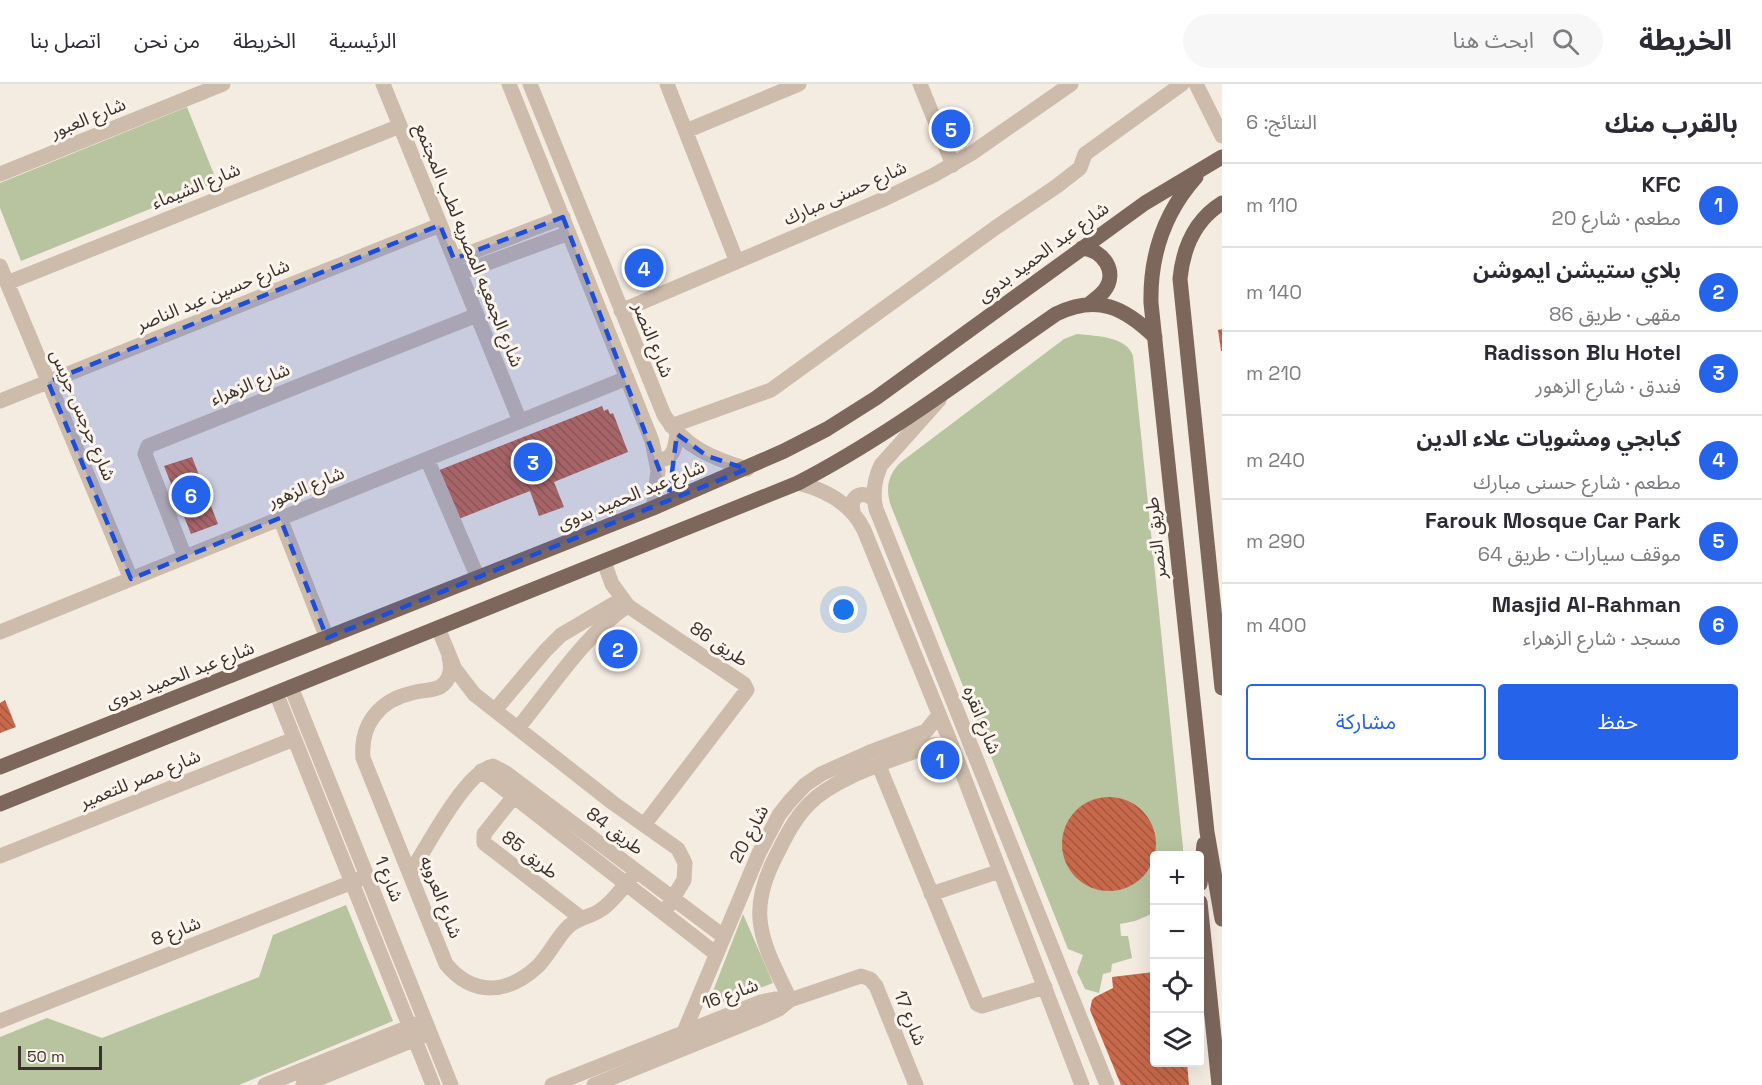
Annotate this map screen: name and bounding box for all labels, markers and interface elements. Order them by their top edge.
search box [1183,14,1603,68]
text: الخريطة [1639,22,1732,58]
icon: search [1549,25,1582,58]
text: ابحث هنا [1453,26,1534,54]
text: اتصل بنا [30,27,101,54]
text: من نحن [134,27,200,54]
text: الخريطة [233,27,296,54]
text: الرئيسية [329,27,396,54]
street label: شارع العبور [46,92,130,146]
pin: 5 [932,106,970,152]
text: بالقرب منك [1605,106,1738,140]
text: النتائج: 6 [1246,109,1317,135]
street label: شارع الجمعيه المصريه لطب المجتمع [407,119,529,371]
street label: شارع حسنى مبارك [780,155,911,233]
street label: شارع الشيماء [148,157,245,217]
text: KFC [1641,170,1681,198]
text: 110 m [1246,192,1298,218]
text: 1 [1714,192,1723,218]
street label: شارع عبد الحميد بدوى [972,196,1115,309]
text: مطعم · شارع 20 [1552,205,1681,231]
pin: 4 [624,246,664,291]
street label: شارع حسين عبد الناصر [132,253,294,339]
text: بلاي ستيشن ايموشن [1473,256,1681,284]
text: 140 m [1246,279,1302,305]
text: 2 [1713,279,1724,305]
street label: شارع النصر [625,298,679,382]
text: مقهى · طريق 86 [1549,301,1681,327]
text: Radisson Blu Hotel [1484,338,1681,366]
street label: شارع جرجس جريس [43,346,121,485]
street label: شارع الزهراء [207,357,294,413]
text: 210 m [1246,360,1302,386]
text: 3 [1712,360,1725,386]
text: فندق · شارع الزهور [1536,373,1681,399]
text: كبابجي ومشويات علاء الدين [1416,424,1681,452]
pin: 3 [514,440,552,484]
text: 240 m [1246,447,1305,473]
text: 4 [1712,447,1725,473]
street label: شارع عبد الحميد بدوى [554,454,709,537]
street label: شارع الزهور [263,461,349,515]
text: مطعم · شارع حسنى مبارك [1473,469,1681,495]
pin: 6 [172,472,210,518]
street label: طريق النصر [1140,496,1171,581]
text: Farouk Mosque Car Park [1425,506,1681,534]
text: 290 m [1246,528,1305,554]
text: 5 [1713,528,1725,554]
text: موقف سيارات · طريق 64 [1478,541,1681,567]
text: Masjid Al-Rahman [1492,590,1681,618]
your location [829,595,858,624]
text: 400 m [1246,612,1306,638]
text: 6 [1712,612,1725,638]
street label: طريق 86 [686,616,753,671]
text: مسجد · شارع الزهراء [1523,625,1681,651]
pin: 2 [598,626,638,672]
street label: شارع عبد الحميد بدوى [102,636,258,716]
street label: شارع انقره [956,682,1007,758]
button: مشاركة [1246,684,1486,760]
button: حفظ [1498,684,1738,760]
pin: 1 [920,738,960,782]
street label: شارع مصر للتعمير [75,744,205,816]
street label: شارع 20 [724,801,776,868]
street label: طريق 84 [582,802,648,860]
street label: طريق 85 [497,825,563,884]
map controls [1150,851,1204,1067]
button: + [1150,851,1204,905]
street label: شارع العروبه [412,852,468,943]
street label: شارع 1 [367,853,409,906]
button: − [1150,905,1204,959]
street label: شارع 8 [148,911,205,953]
button: locate [1150,959,1204,1013]
street label: شارع 16 [699,973,762,1017]
street label: شارع 17 [886,987,932,1050]
button: layers [1150,1013,1204,1067]
scale bar [18,1043,102,1070]
text: 50 m [27,1046,65,1067]

